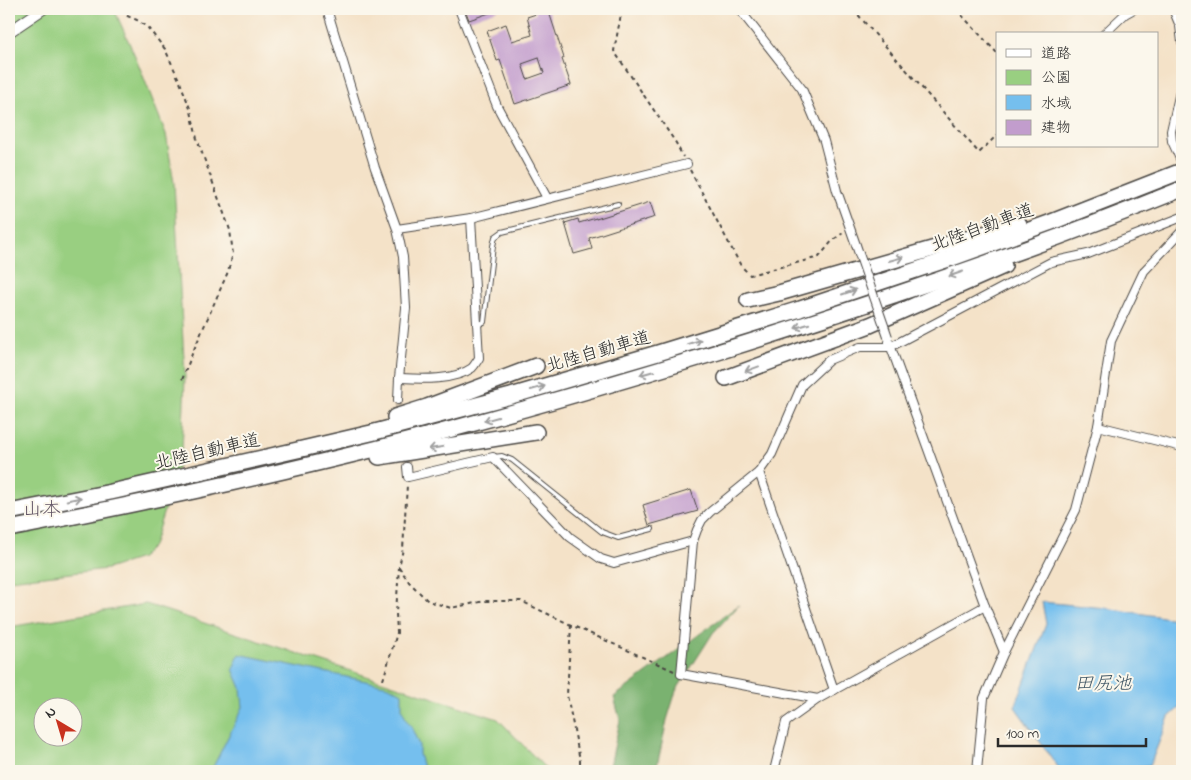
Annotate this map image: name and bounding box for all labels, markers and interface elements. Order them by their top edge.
legend [996,32,1158,148]
text: 道路 [1041,43,1071,65]
text: 公園 [1041,67,1071,89]
text: 水域 [1041,93,1071,115]
text: 建物 [1041,117,1071,139]
street label: 北陸自動車道 [927,198,1038,260]
one-way arrow [888,253,904,263]
one-way arrow [949,270,965,279]
one-way arrow [840,287,856,297]
one-way arrow [795,321,811,331]
street label: 北陸自動車道 [543,326,654,380]
one-way arrow [685,336,701,346]
one-way arrow [744,365,760,374]
one-way arrow [639,369,655,379]
one-way arrow [529,382,545,392]
one-way arrow [483,414,499,424]
street label: 北陸自動車道 [152,428,263,478]
one-way arrow [428,443,444,453]
one-way arrow [65,494,81,503]
district label: 山本 [23,497,61,524]
water label: 田尻池 [1074,671,1132,698]
north arrow [32,698,82,748]
text: N [41,702,61,724]
scale bar [998,715,1146,747]
text: 100 m [1006,723,1039,745]

